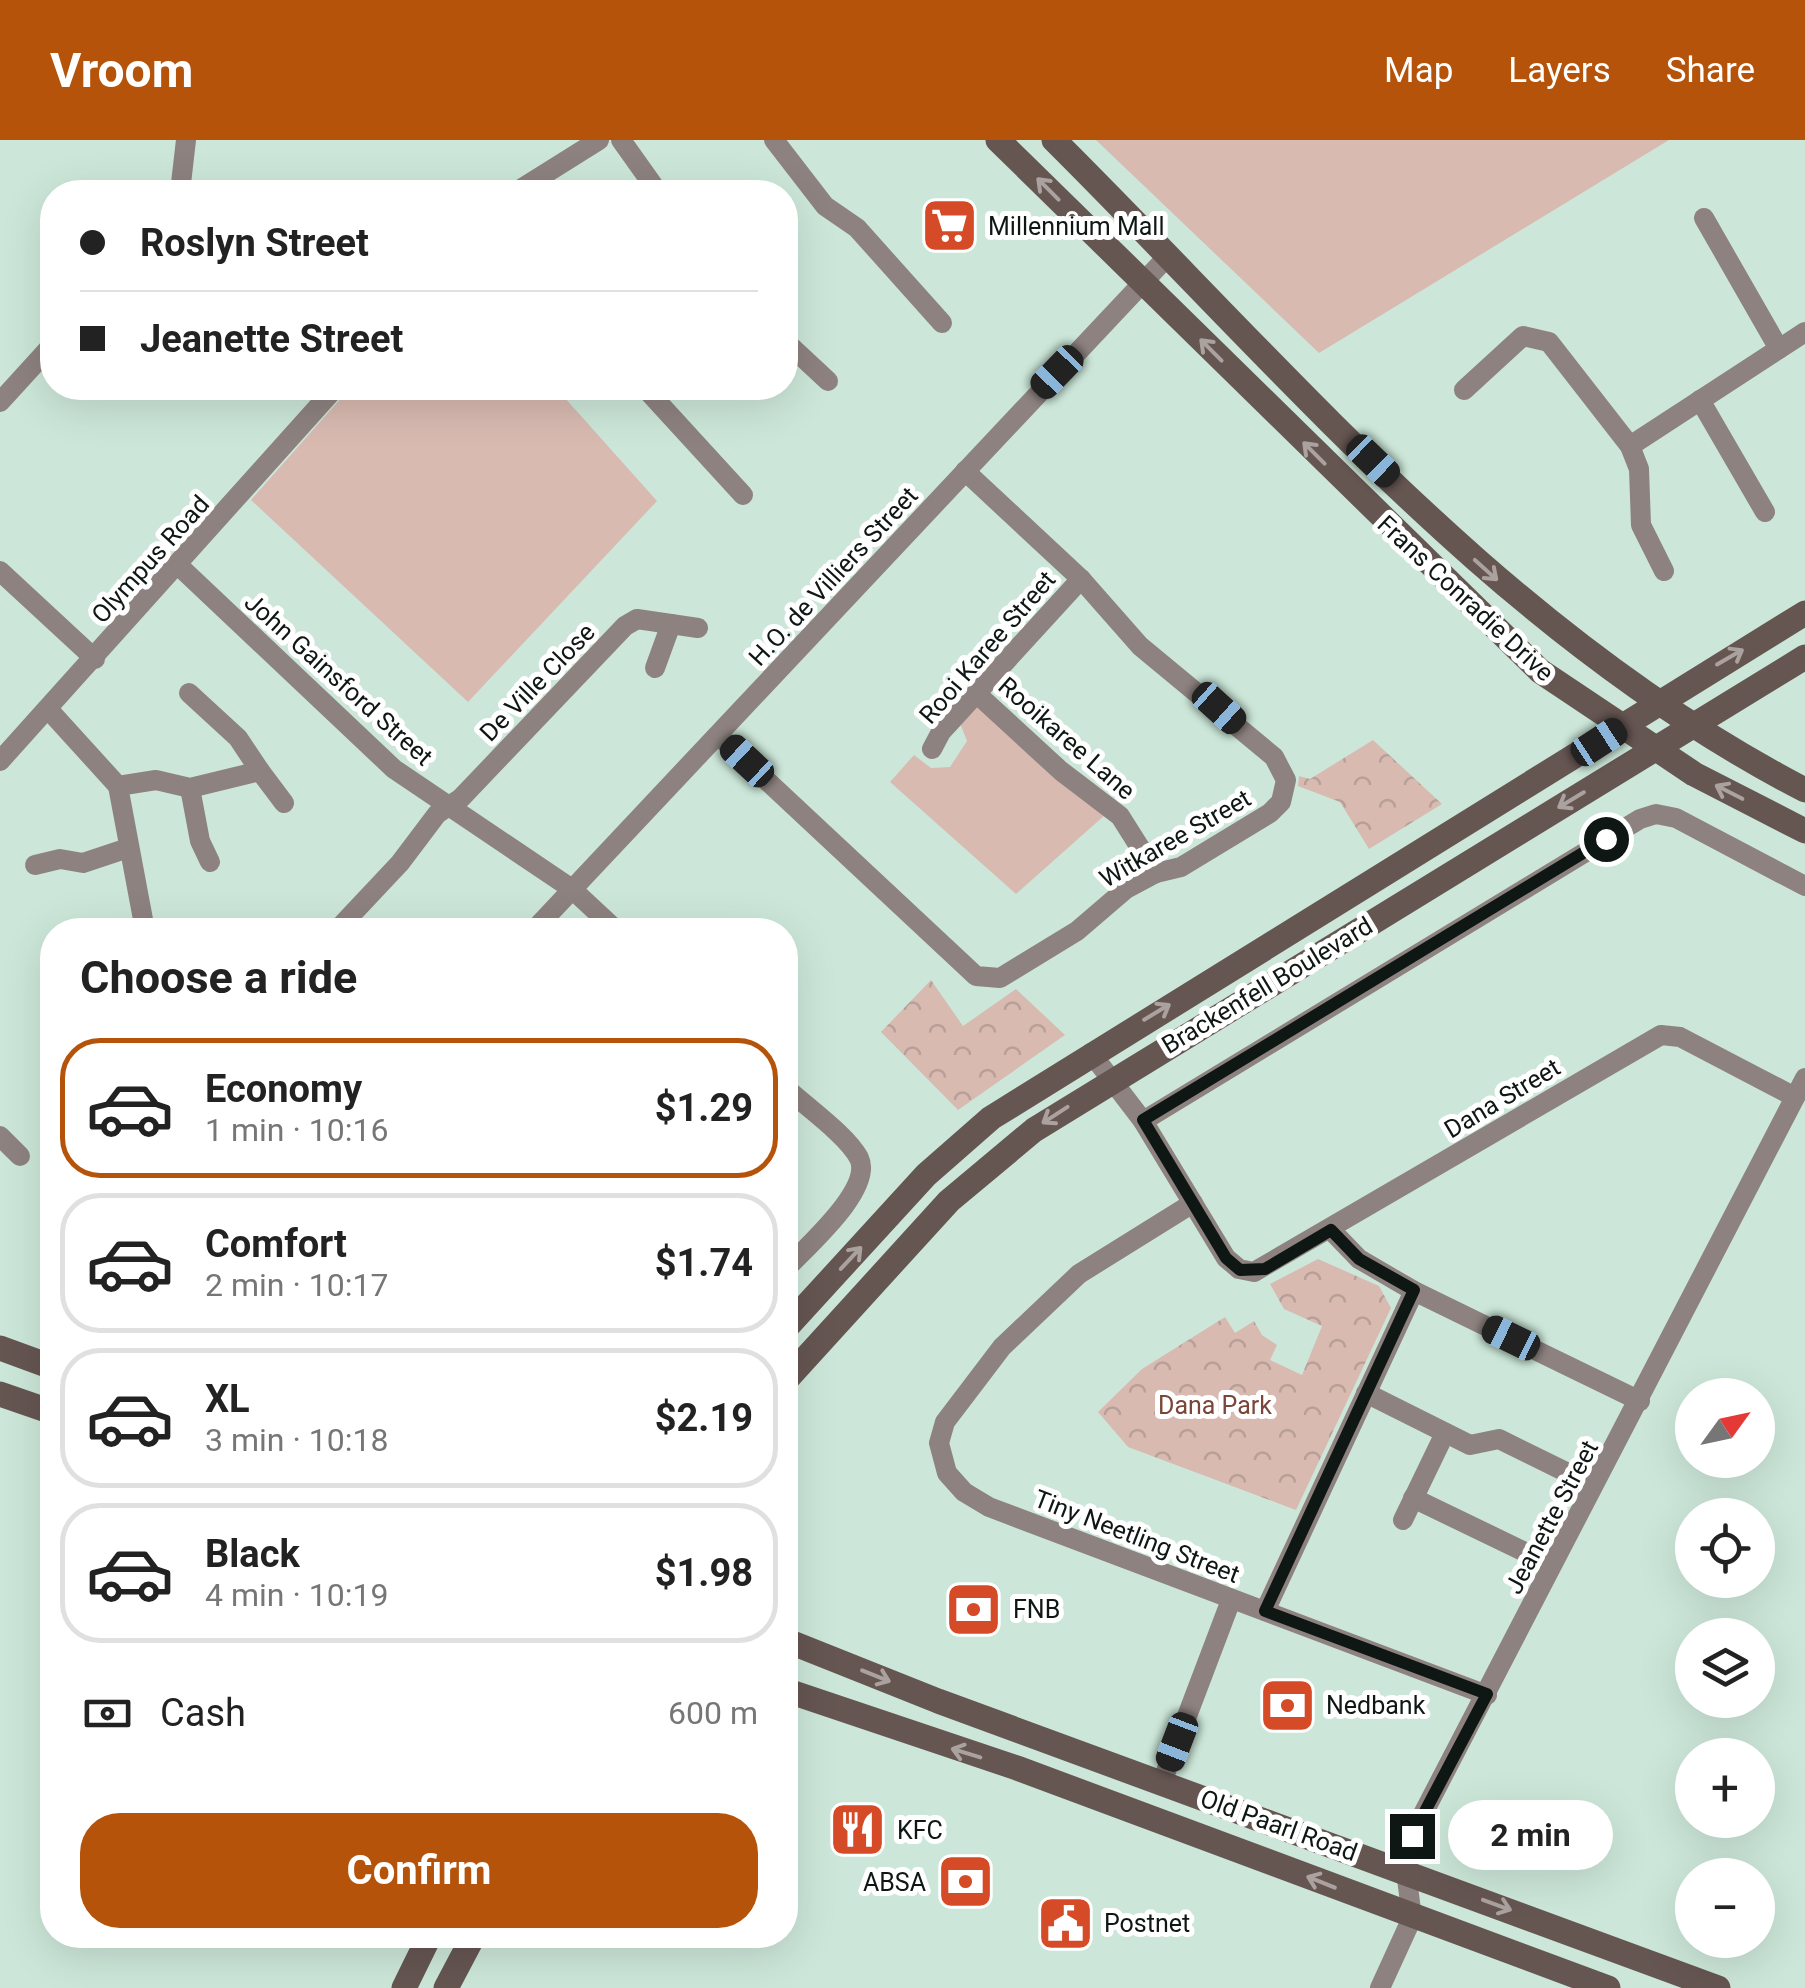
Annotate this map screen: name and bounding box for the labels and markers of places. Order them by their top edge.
supermarket icon: Millennium Mall [919,196,979,256]
place label: Millennium Mall [988,212,1165,241]
bank icon: FNB [944,1579,1004,1639]
place label: FNB [1013,1595,1060,1624]
bank icon: Nedbank [1257,1675,1317,1735]
place label: Nedbank [1326,1691,1426,1720]
restaurant icon: KFC [828,1800,888,1860]
place label: KFC [897,1816,943,1845]
bank icon: ABSA [935,1852,995,1912]
place label: ABSA [863,1868,926,1897]
public building icon: Postnet [1035,1893,1095,1953]
place label: Postnet [1104,1909,1190,1938]

